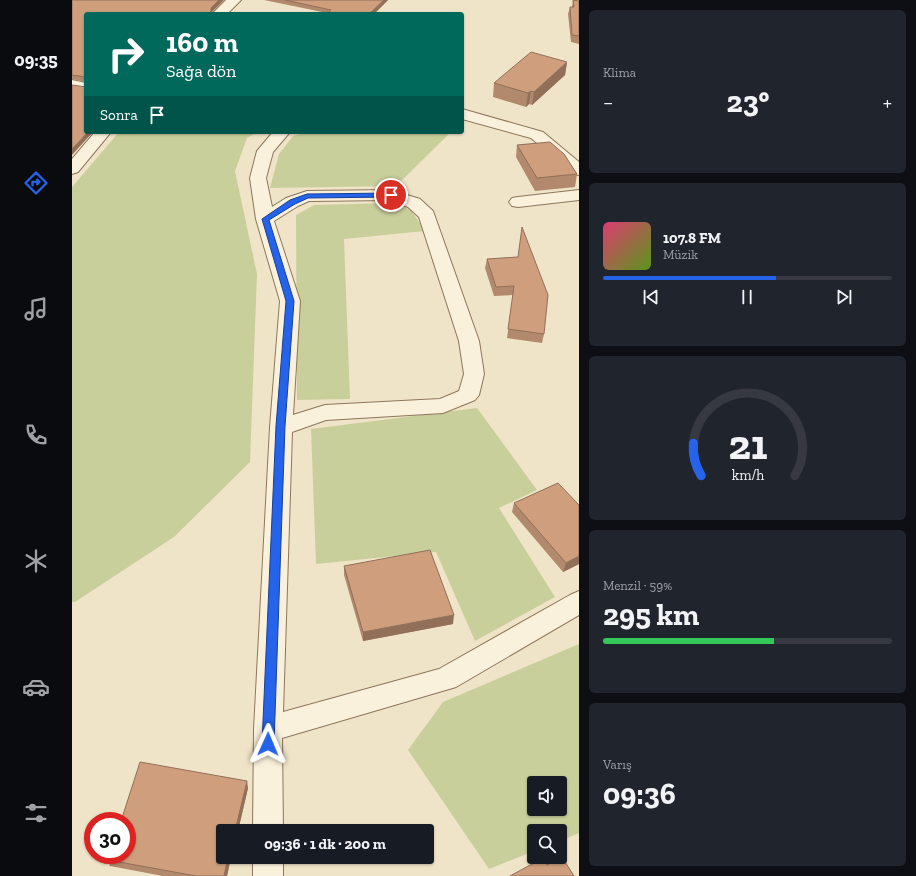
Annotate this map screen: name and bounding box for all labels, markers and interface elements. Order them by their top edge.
text: 160 m [166,26,238,59]
icon: right [100,28,152,80]
text: 09:35 [14,49,58,71]
text: Sağa dön [166,60,236,82]
text: Klima [603,65,636,80]
text: 23° [727,84,770,120]
text: − [603,89,613,116]
text: + [883,89,892,116]
icon: arrive [146,104,168,126]
text: Sonra [100,106,138,124]
icon: directions [22,169,50,197]
pin [374,178,408,212]
icon: arrive [380,184,402,206]
text: 107.8 FM [663,229,721,247]
text: Müzik [663,247,698,262]
icon: previous [640,286,662,308]
icon: pause [736,286,758,308]
icon: next [833,286,855,308]
icon: music [22,295,50,323]
text: 21 [728,420,767,470]
icon: phone [22,421,50,449]
text: km/h [731,467,764,484]
icon: climate [22,547,50,575]
text: Menzil · 59% [603,578,672,593]
text: 295 km [603,597,699,633]
icon: car [22,673,50,701]
position arrow [247,723,289,765]
text: Varış [603,757,632,772]
map controls [527,776,567,864]
button: sound [527,776,567,816]
text: 09:36 [603,776,676,812]
icon: filters [22,799,50,827]
speed limit sign: 30 [84,812,136,864]
button: search [527,824,567,864]
text: 09:36 · 1 dk · 200 m [264,835,386,853]

